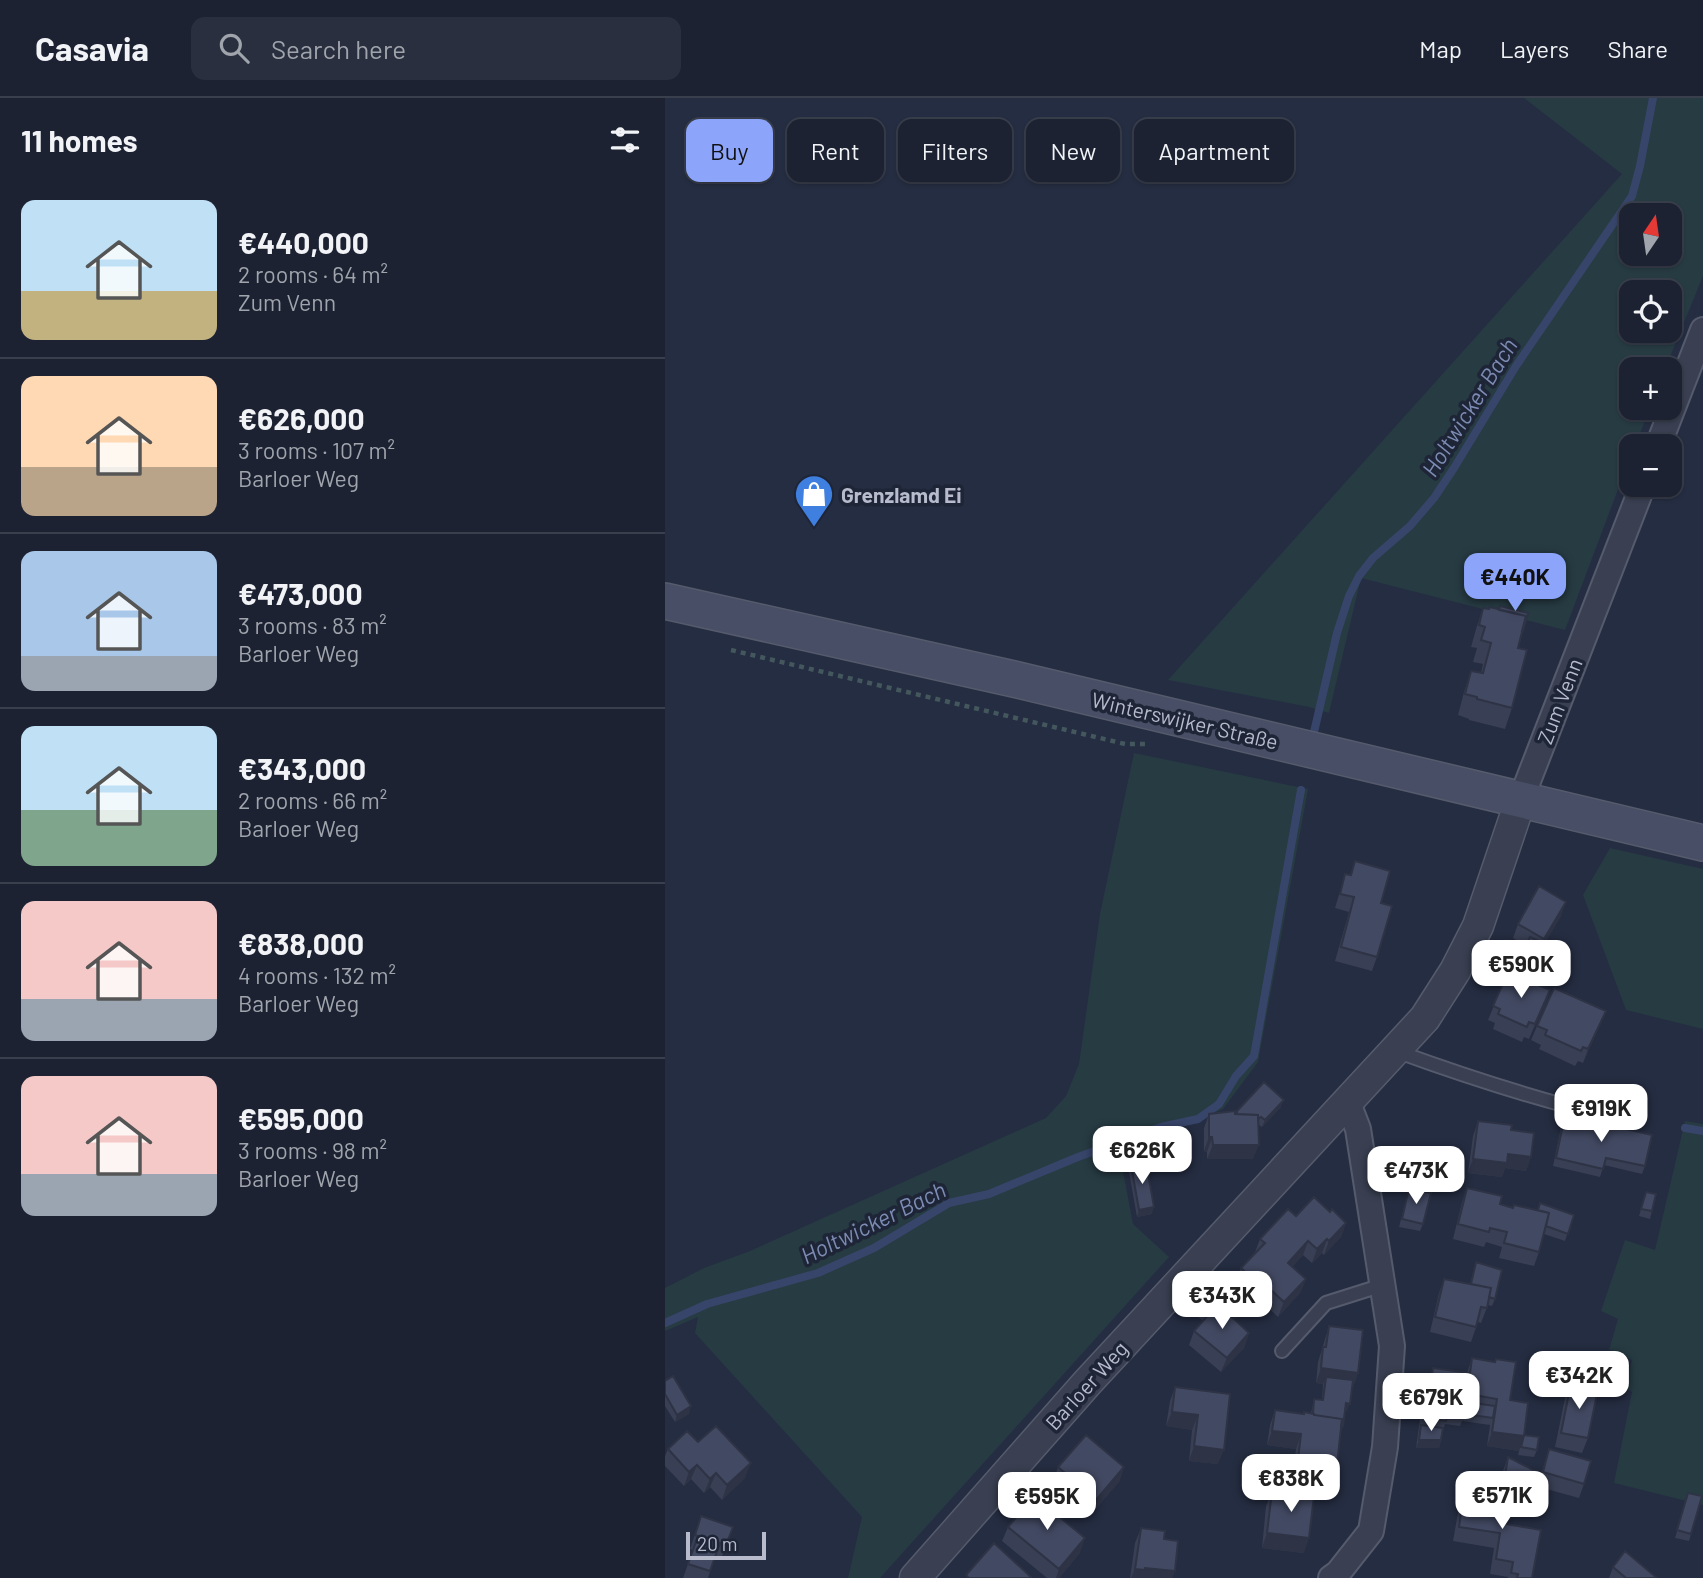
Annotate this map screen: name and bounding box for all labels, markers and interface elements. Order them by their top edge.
search box [191,17,681,80]
text: Casavia [35,28,149,68]
icon: search [215,29,253,67]
text: Search here [271,33,406,64]
text: Map [1419,34,1462,63]
text: Layers [1500,34,1569,63]
text: Share [1607,34,1668,63]
chip: Buy [686,119,773,182]
chip: Rent [787,119,884,182]
chip: Filters [898,119,1012,182]
chip: New [1026,119,1120,182]
chip: Apartment [1134,119,1294,182]
icon: filters [606,121,644,159]
text: 11 homes [21,122,138,158]
north arrow [1619,203,1682,266]
map controls [1619,203,1682,497]
text: €440,000 [238,224,369,260]
icon: home [77,228,161,312]
text: 2 rooms · 64 m² [238,260,388,288]
button: locate [1619,280,1682,343]
text: Zum Venn [238,288,336,316]
water label: Holtwicker Bach [1415,333,1523,481]
button: + [1619,357,1682,420]
text: €626,000 [238,400,365,436]
icon: home [77,404,161,488]
button: − [1619,434,1682,497]
text: 3 rooms · 107 m² [238,436,395,464]
text: Barloer Weg [238,464,359,492]
shop icon: Grenzlamd Ei [793,473,835,528]
place label: Grenzlamd Ei [841,482,962,507]
pin: €440K [1466,554,1564,613]
text: €440K [1480,562,1550,590]
text: €473,000 [238,575,363,611]
icon: home [77,579,161,663]
text: 3 rooms · 83 m² [238,611,387,639]
text: Barloer Weg [238,639,359,667]
street label: Zum Venn [1531,655,1587,747]
street label: Winterswijker Straße [1089,686,1281,754]
text: €343,000 [238,750,366,786]
icon: home [77,754,161,838]
text: 2 rooms · 66 m² [238,786,387,814]
text: Barloer Weg [238,814,359,842]
text: €838,000 [238,925,364,961]
icon: home [77,929,161,1013]
pin: €590K [1472,940,1570,1000]
text: €590K [1488,949,1554,977]
text: 4 rooms · 132 m² [238,961,396,989]
text: Barloer Weg [238,989,359,1017]
pin: €919K [1552,1084,1650,1144]
text: €919K [1570,1093,1632,1121]
text: €595,000 [238,1100,364,1136]
icon: home [77,1104,161,1188]
pin: €626K [1093,1126,1191,1186]
text: €626K [1109,1135,1175,1163]
text: 3 rooms · 98 m² [238,1136,387,1164]
pin: €473K [1367,1146,1465,1206]
text: €473K [1383,1155,1449,1183]
text: Barloer Weg [238,1164,359,1192]
water label: Holtwicker Bach [796,1175,950,1269]
pin: €343K [1173,1272,1271,1331]
text: €343K [1188,1280,1256,1308]
street label: Barloer Weg [1040,1336,1132,1434]
pin: €342K [1530,1352,1628,1411]
text: €342K [1545,1360,1613,1388]
pin: €679K [1382,1374,1480,1433]
text: €679K [1399,1382,1463,1410]
pin: €838K [1242,1454,1340,1514]
text: €838K [1258,1463,1324,1491]
pin: €595K [998,1472,1096,1532]
pin: €571K [1453,1472,1551,1531]
text: €571K [1471,1480,1533,1508]
text: €595K [1014,1481,1080,1509]
scale bar [686,1529,767,1561]
text: 20 m [697,1532,737,1555]

